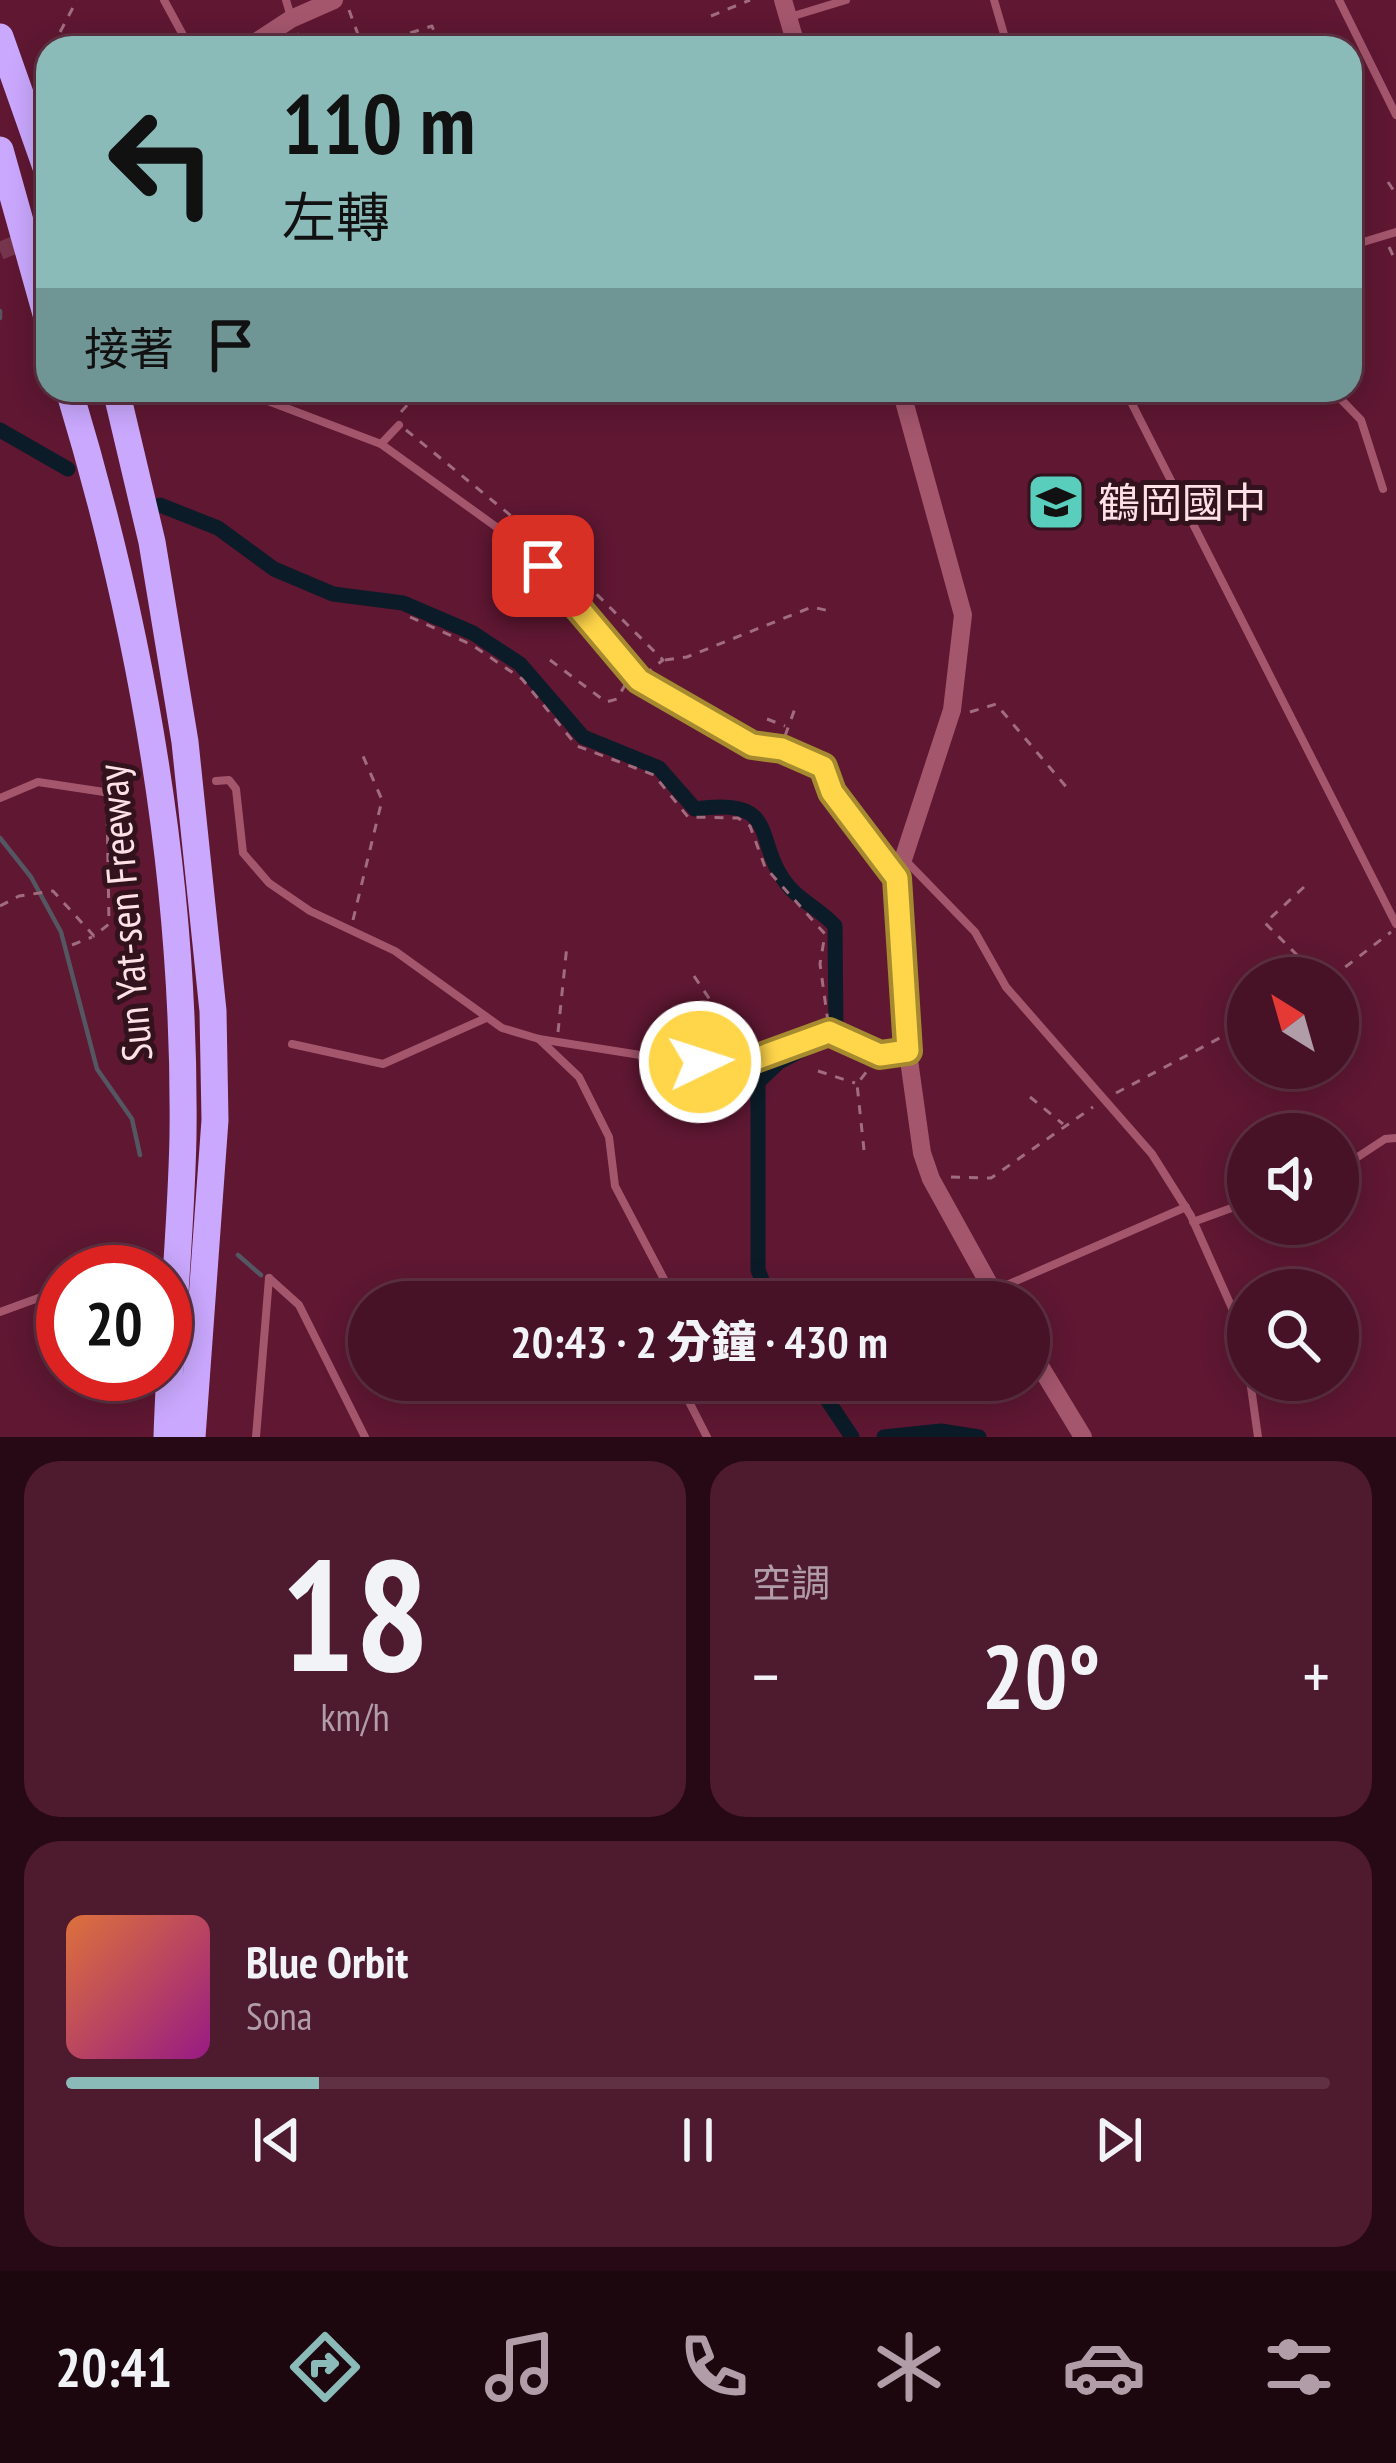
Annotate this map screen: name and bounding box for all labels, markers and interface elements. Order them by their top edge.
text: 110 m [282,68,475,177]
icon: left [84,84,240,240]
text: 左轉 [282,182,390,252]
icon: arrive [198,312,264,378]
text: 接著 [84,319,174,377]
school or university icon: 鶴岡國中 [1025,471,1087,533]
place label: 鶴岡國中 [1098,475,1266,530]
pin [492,515,594,617]
icon: arrive [510,533,576,599]
street label: Sun Yat-sen Freeway [84,762,164,1064]
north arrow [1227,957,1359,1089]
map controls [1227,957,1359,1401]
position arrow [637,999,763,1125]
button: sound [1227,1113,1359,1245]
speed limit sign: 20 [36,1245,192,1401]
button: search [1227,1269,1359,1401]
text: 20:43 · 2 分鐘 · 430 m [510,1312,888,1370]
text: 18 [280,1512,430,1714]
text: 空調 [752,1557,830,1608]
text: 20° [982,1617,1100,1734]
text: − [752,1633,779,1718]
text: + [1303,1633,1330,1718]
text: km/h [320,1691,390,1742]
text: Blue Orbit [246,1932,408,1990]
text: Sona [246,1990,312,2041]
icon: previous [244,2107,310,2173]
icon: pause [665,2107,731,2173]
icon: next [1086,2107,1152,2173]
icon: directions [283,2325,367,2409]
icon: music [478,2325,562,2409]
icon: phone [672,2325,756,2409]
icon: climate [867,2325,951,2409]
icon: car [1062,2325,1146,2409]
icon: filters [1257,2325,1341,2409]
text: 20:41 [55,2332,172,2402]

